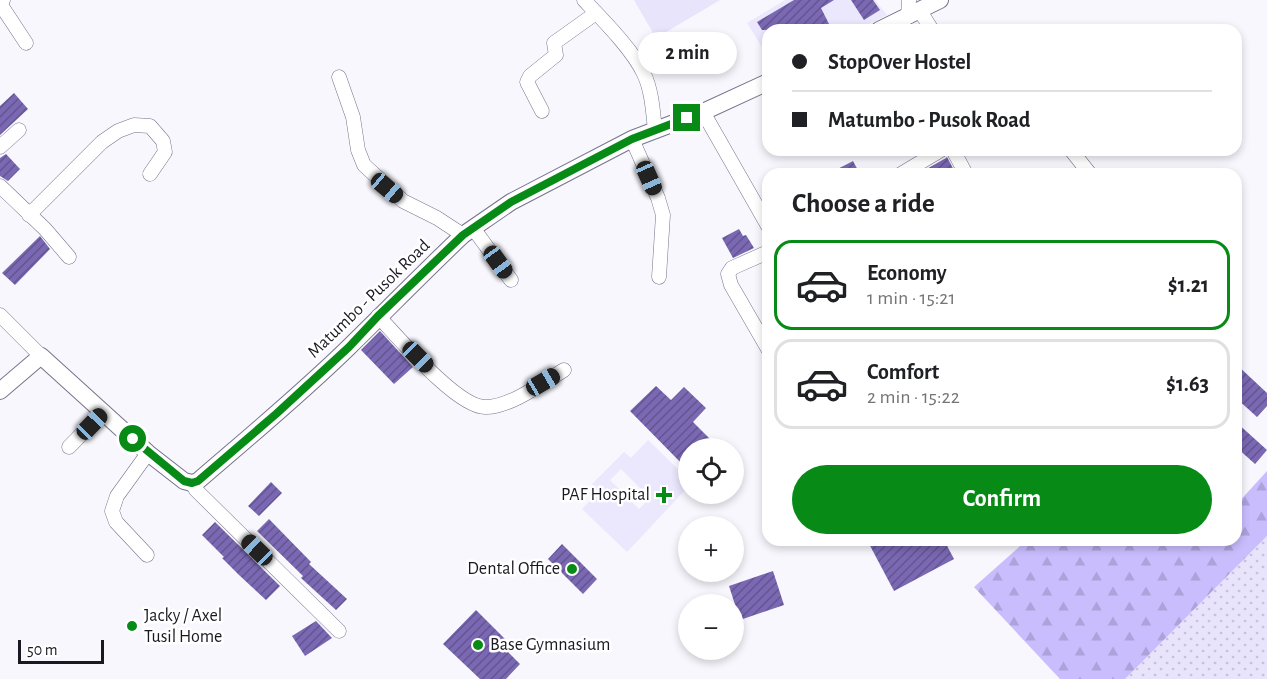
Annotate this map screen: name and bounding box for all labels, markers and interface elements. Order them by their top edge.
callout: 2 min [638,31,736,73]
text: 2 min [665,43,710,63]
text: StopOver Hostel [828,51,971,73]
route end [673,104,700,131]
text: Matumbo - Pusok Road [828,109,1030,131]
car [633,158,665,198]
car [367,170,407,206]
text: Choose a ride [792,190,935,217]
street label: Matumbo - Pusok Road [305,236,433,362]
car [480,242,516,282]
icon: car [795,258,849,312]
text: Economy [867,262,947,284]
text: $1.21 [1168,274,1209,296]
text: 1 min · 15:21 [867,288,955,308]
car [399,338,437,376]
icon: car [795,357,849,411]
text: Comfort [867,361,939,383]
car [523,365,563,399]
text: $1.63 [1166,373,1209,395]
text: 2 min · 15:22 [867,387,960,407]
car [73,405,111,443]
route start [119,425,146,452]
map controls [678,438,744,660]
button: locate [678,438,744,504]
button: Confirm [792,465,1212,534]
place label: PAF Hospital [561,486,650,504]
marker: PAF Hospital [655,486,673,504]
button: + [678,516,744,582]
car [238,531,276,569]
place label: Dental Office [467,560,560,578]
marker: Dental Office [565,562,579,576]
button: − [678,594,744,660]
place label: Jacky / Axel Tusil Home [144,607,222,646]
marker: Jacky / Axel Tusil Home [125,619,139,633]
place label: Base Gymnasium [490,636,610,654]
scale bar [18,637,104,664]
marker: Base Gymnasium [471,638,485,652]
text: 50 m [27,642,58,658]

